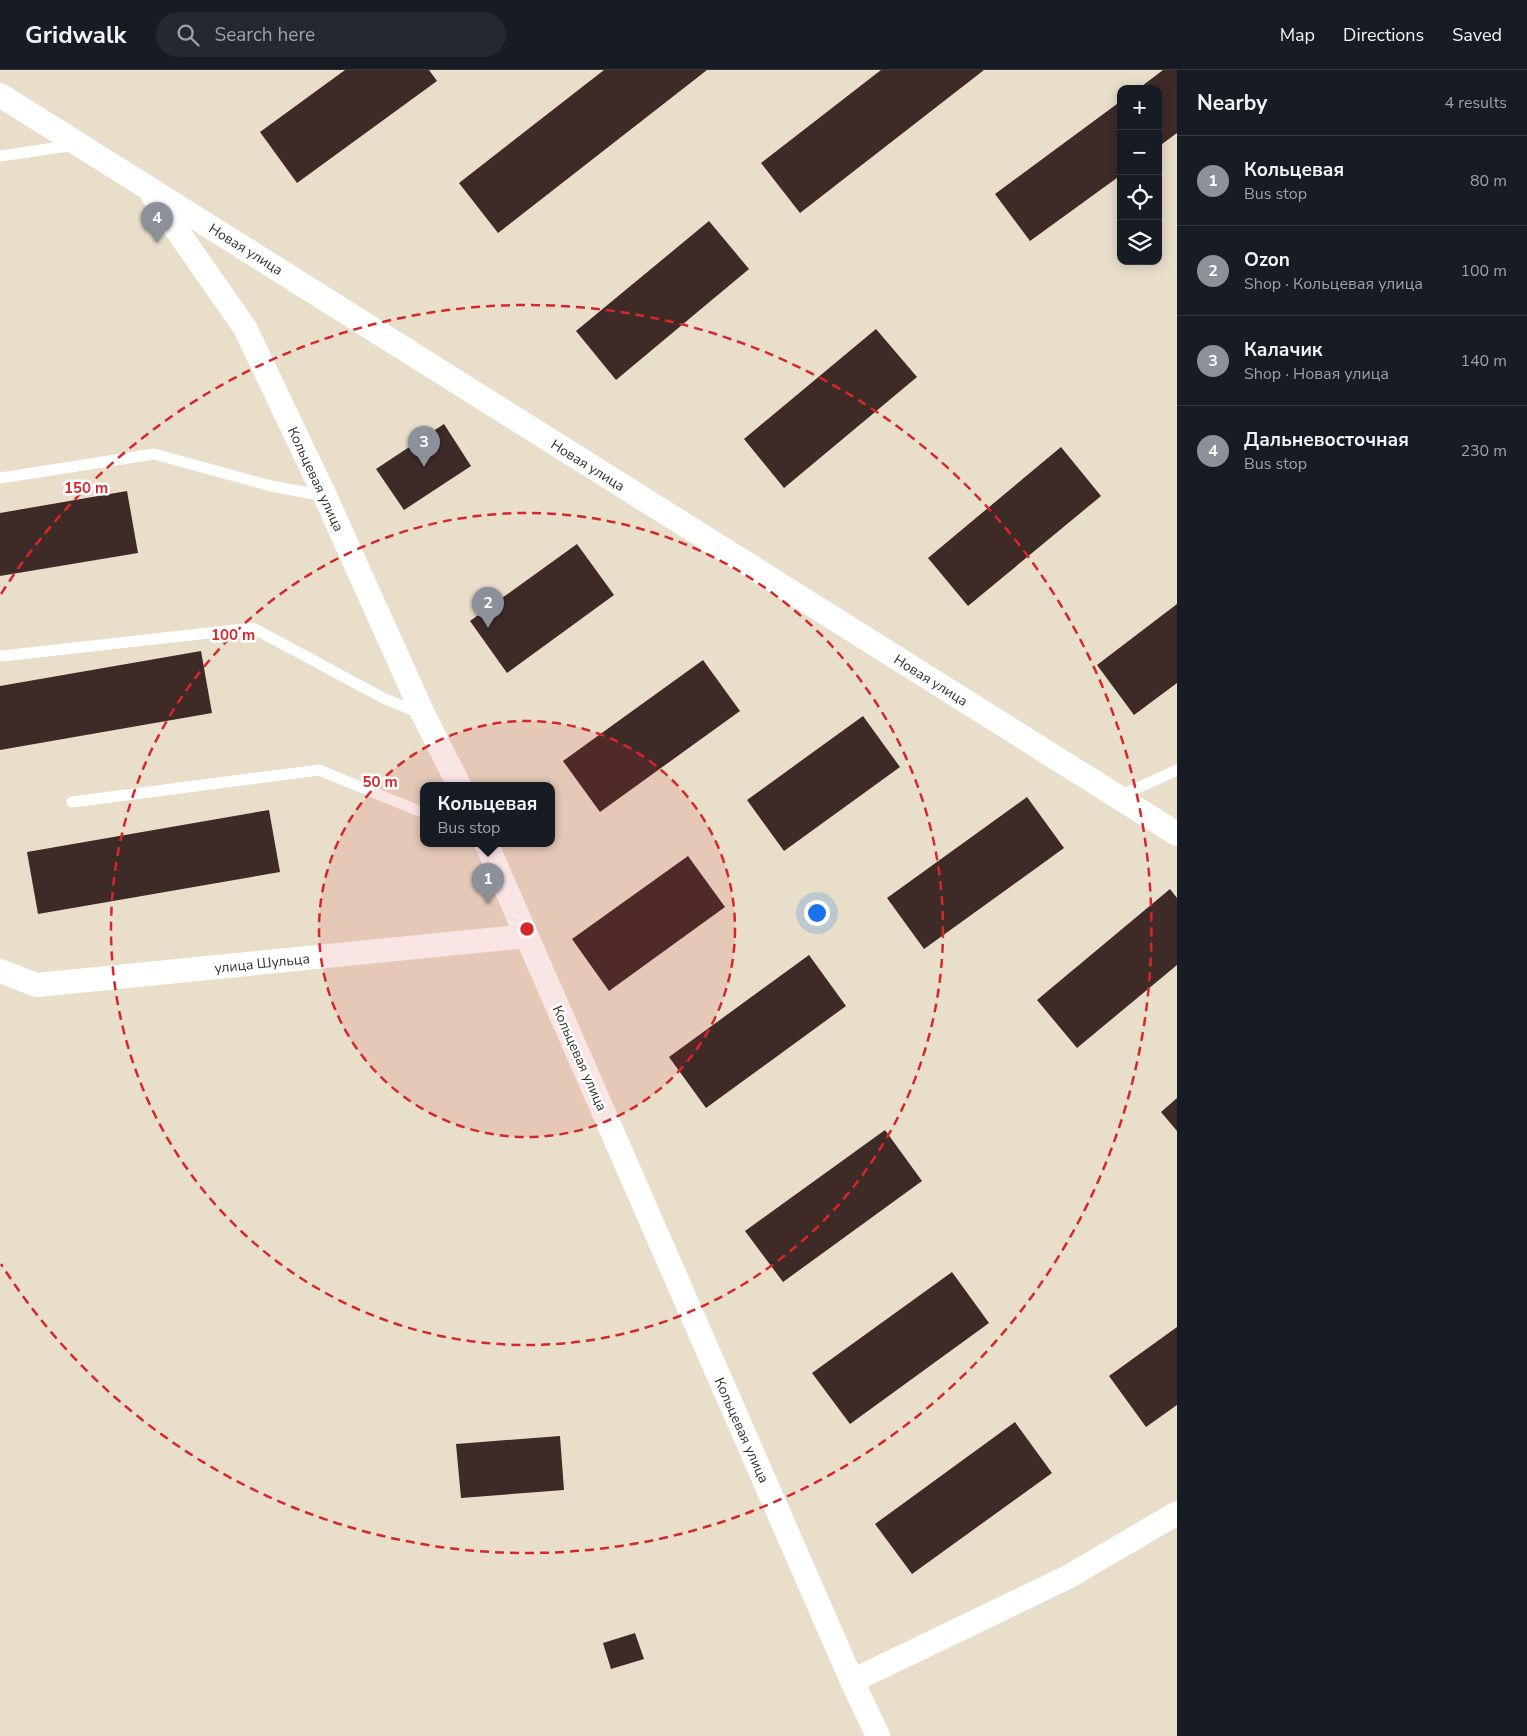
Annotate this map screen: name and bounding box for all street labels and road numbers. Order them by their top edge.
street label: Новая улица [205,219,286,280]
street label: Кольцевая улица [283,424,348,535]
street label: Новая улица [547,435,628,496]
street label: Новая улица [890,650,971,711]
street label: улица Шульца [213,949,311,978]
street label: Кольцевая улица [548,1002,611,1114]
street label: Кольцевая улица [710,1374,773,1486]

